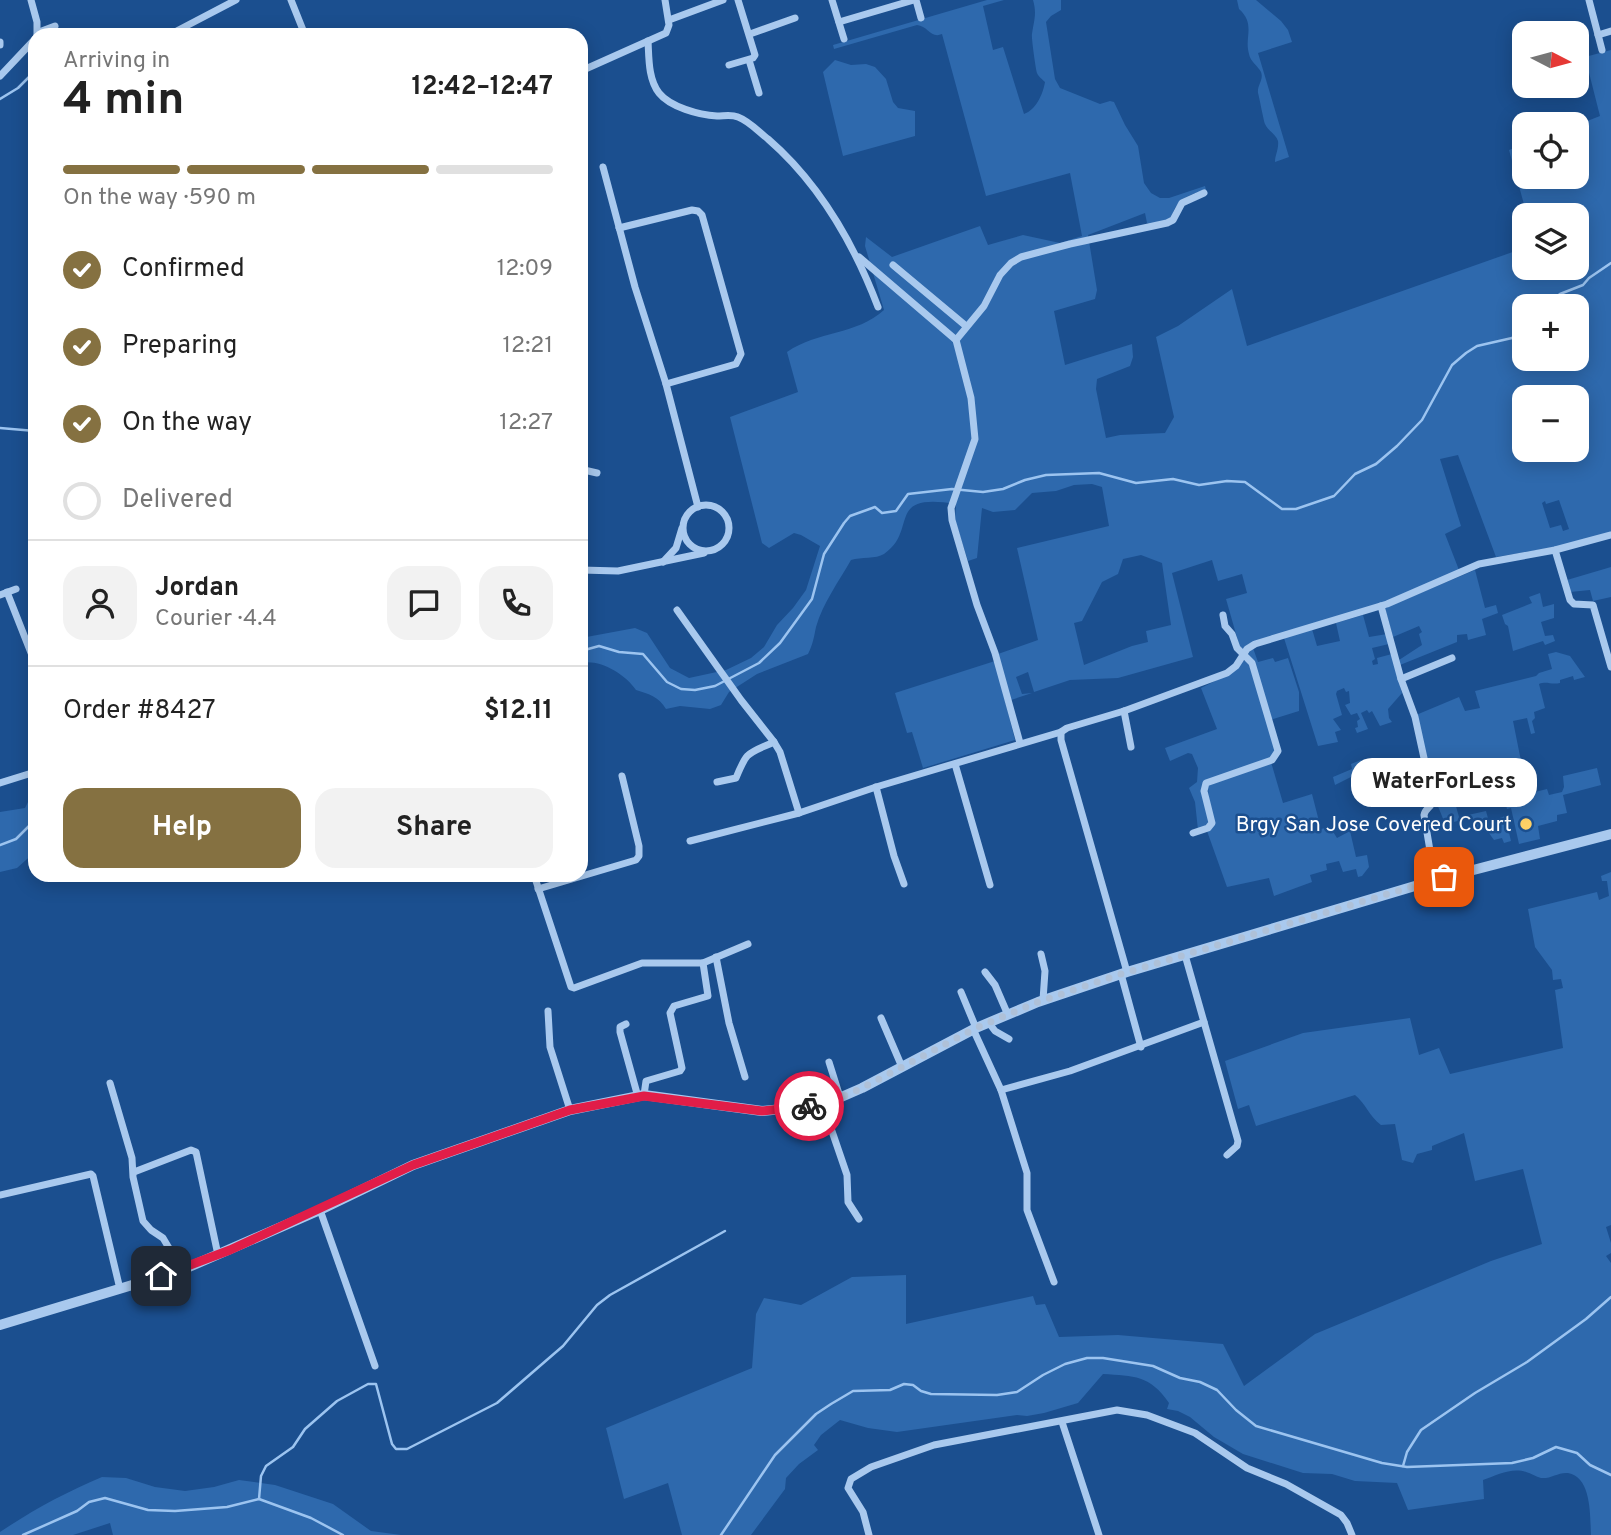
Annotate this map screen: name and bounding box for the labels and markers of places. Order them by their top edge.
callout: WaterForLess [1351,758,1537,807]
place label: Brgy San Jose Covered Court [1236,812,1512,839]
marker: Brgy San Jose Covered Court [1518,816,1534,832]
pin [1414,847,1474,907]
pin [131,1246,191,1306]

